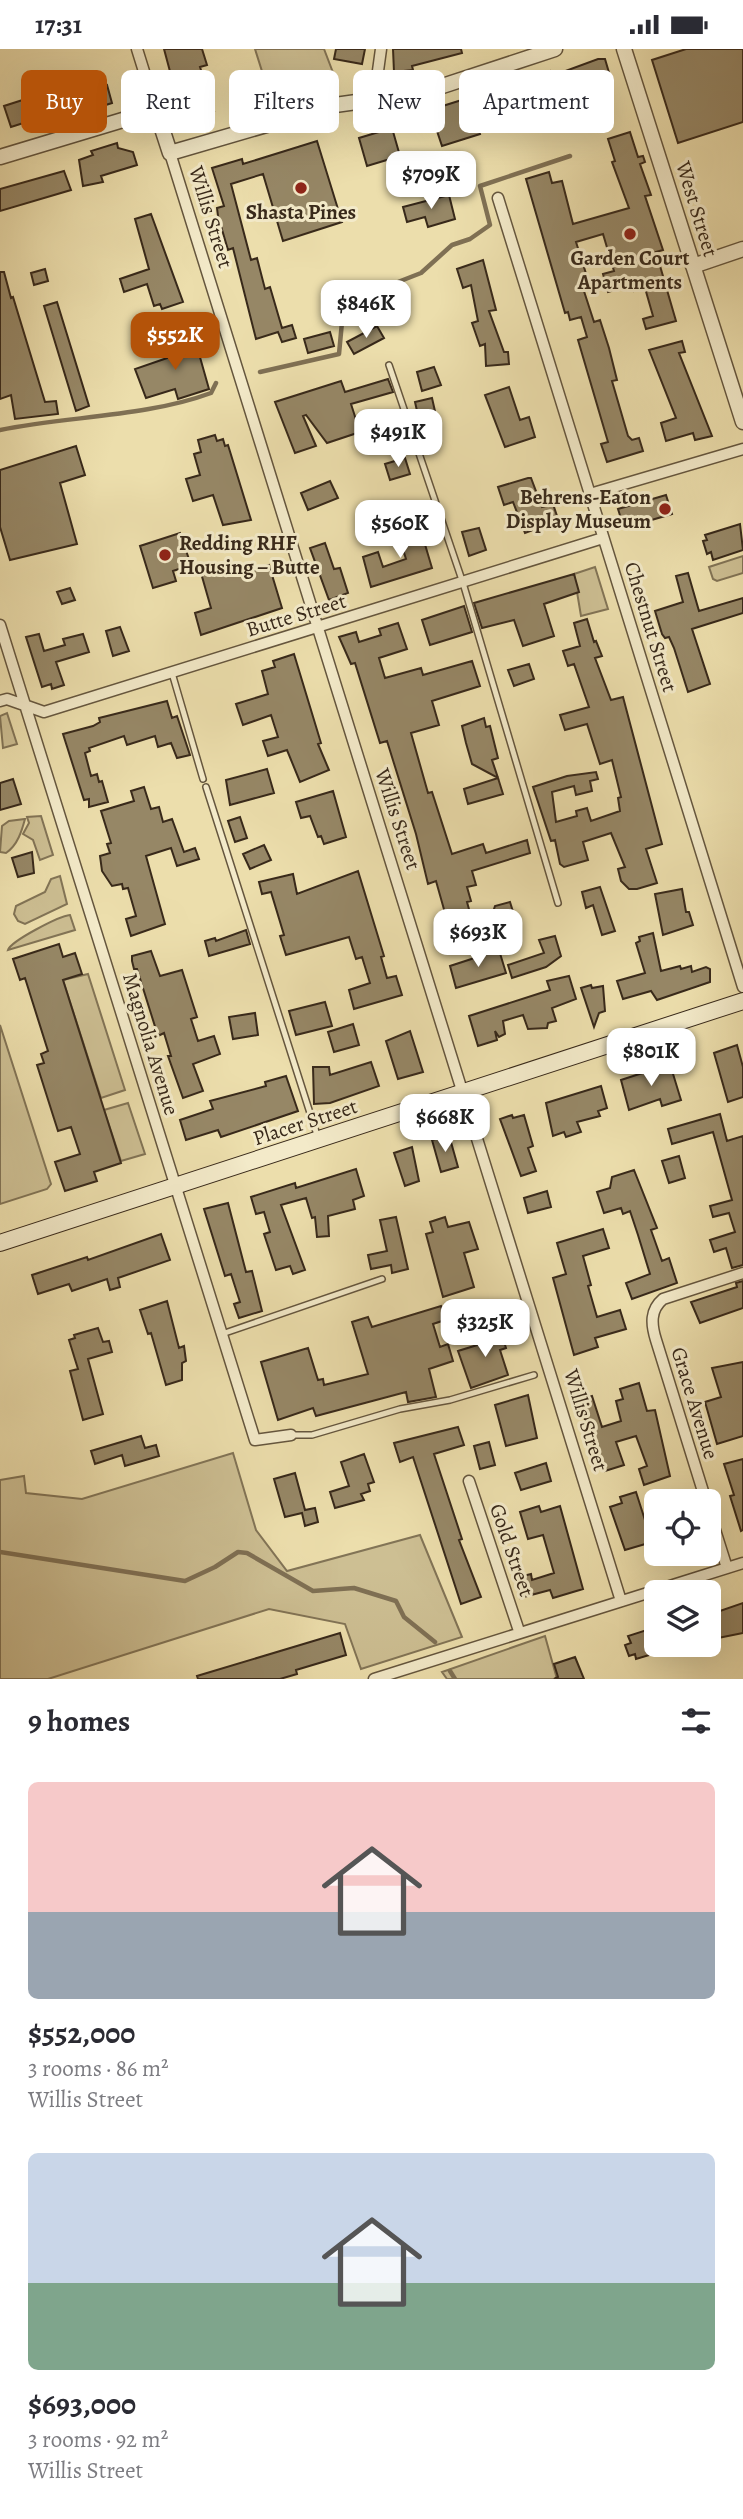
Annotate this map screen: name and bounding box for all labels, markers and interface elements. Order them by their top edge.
text: 17:31 [35,7,82,42]
chip: Buy [21,70,107,133]
chip: Rent [121,70,215,133]
chip: Filters [229,70,339,133]
chip: New [353,70,445,133]
chip: Apartment [459,70,614,133]
pin: $709K [382,151,480,211]
street label: West Street [669,157,725,260]
text: $709K [402,158,460,189]
street label: Willis Street [182,162,240,271]
marker: Shasta Pines [293,180,309,196]
place label: Shasta Pines [246,198,356,226]
marker: Garden Court Apartments [622,226,638,242]
place label: Garden Court Apartments [570,244,690,296]
pin: $846K [317,281,415,340]
text: $846K [337,287,395,318]
pin: $552K [126,313,224,372]
text: $552K [147,319,203,350]
pin: $491K [349,409,447,469]
text: $491K [370,416,426,447]
place label: Behrens-Eaton Display Museum [506,483,651,535]
pin: $560K [351,501,449,560]
marker: Behrens-Eaton Display Museum [657,501,673,517]
text: $560K [371,507,429,538]
place label: Redding RHF Housing – Butte [179,529,320,581]
marker: Redding RHF Housing – Butte [157,547,173,563]
street label: Chestnut Street [618,558,684,696]
street label: Butte Street [243,587,349,643]
street label: Willis Street [368,764,428,873]
pin: $693K [429,909,527,969]
text: $693K [449,916,507,947]
street label: Magnolia Avenue [116,969,186,1119]
pin: $801K [602,1028,700,1088]
text: $801K [623,1035,679,1066]
street label: Placer Street [249,1092,361,1152]
pin: $668K [396,1095,494,1154]
text: $668K [416,1101,474,1132]
pin: $325K [436,1299,534,1359]
text: $325K [457,1306,513,1337]
street label: Grace Avenue [665,1343,725,1463]
street label: Willis Street [557,1365,615,1474]
map controls [644,1489,721,1657]
button: locate [644,1489,721,1566]
street label: Gold Street [483,1500,541,1600]
button: layers [644,1580,721,1657]
text: 9 homes [28,1701,130,1741]
icon: filters [677,1702,715,1740]
icon: home [309,1828,435,1954]
text: $552,000 [28,2013,135,2053]
text: 3 rooms · 86 m² [28,2053,169,2084]
text: Willis Street [28,2084,143,2115]
icon: home [309,2199,435,2325]
text: $693,000 [28,2384,136,2424]
text: 3 rooms · 92 m² [28,2424,168,2455]
text: Willis Street [28,2455,143,2486]

